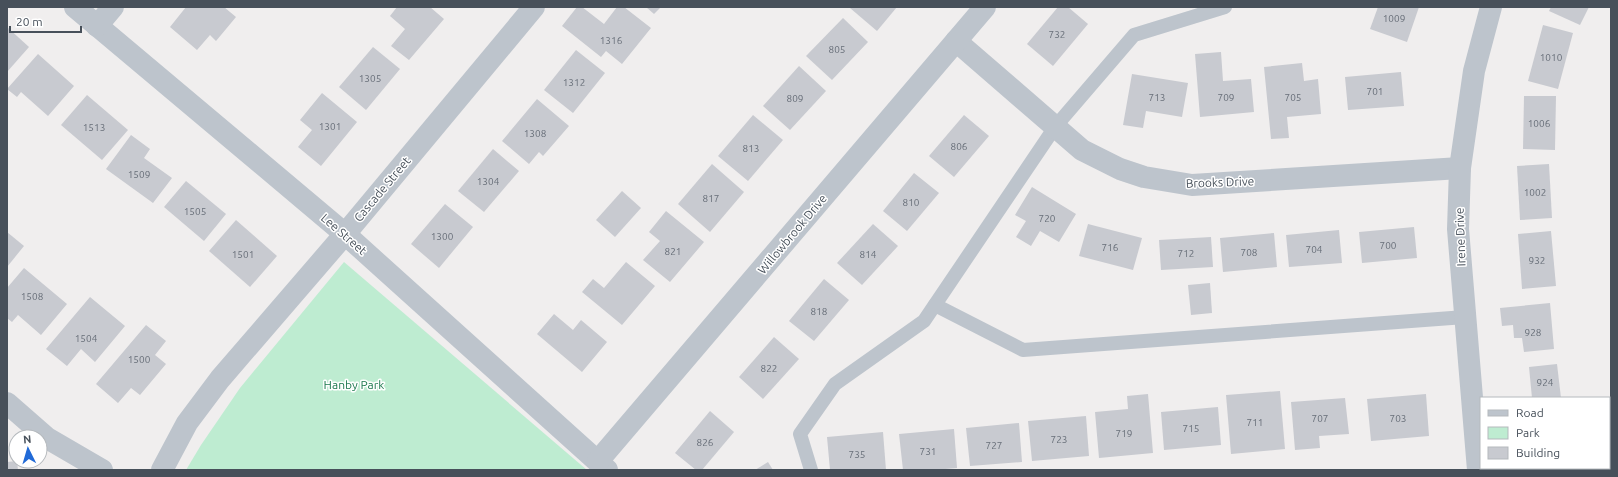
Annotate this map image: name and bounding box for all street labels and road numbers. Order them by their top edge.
street label: Cascade Street [351,154,413,224]
street label: Brooks Drive [1185,174,1255,190]
street label: Willowbrook Drive [755,192,829,276]
street label: Irene Drive [1452,207,1468,267]
street label: Lee Street [319,211,369,257]

